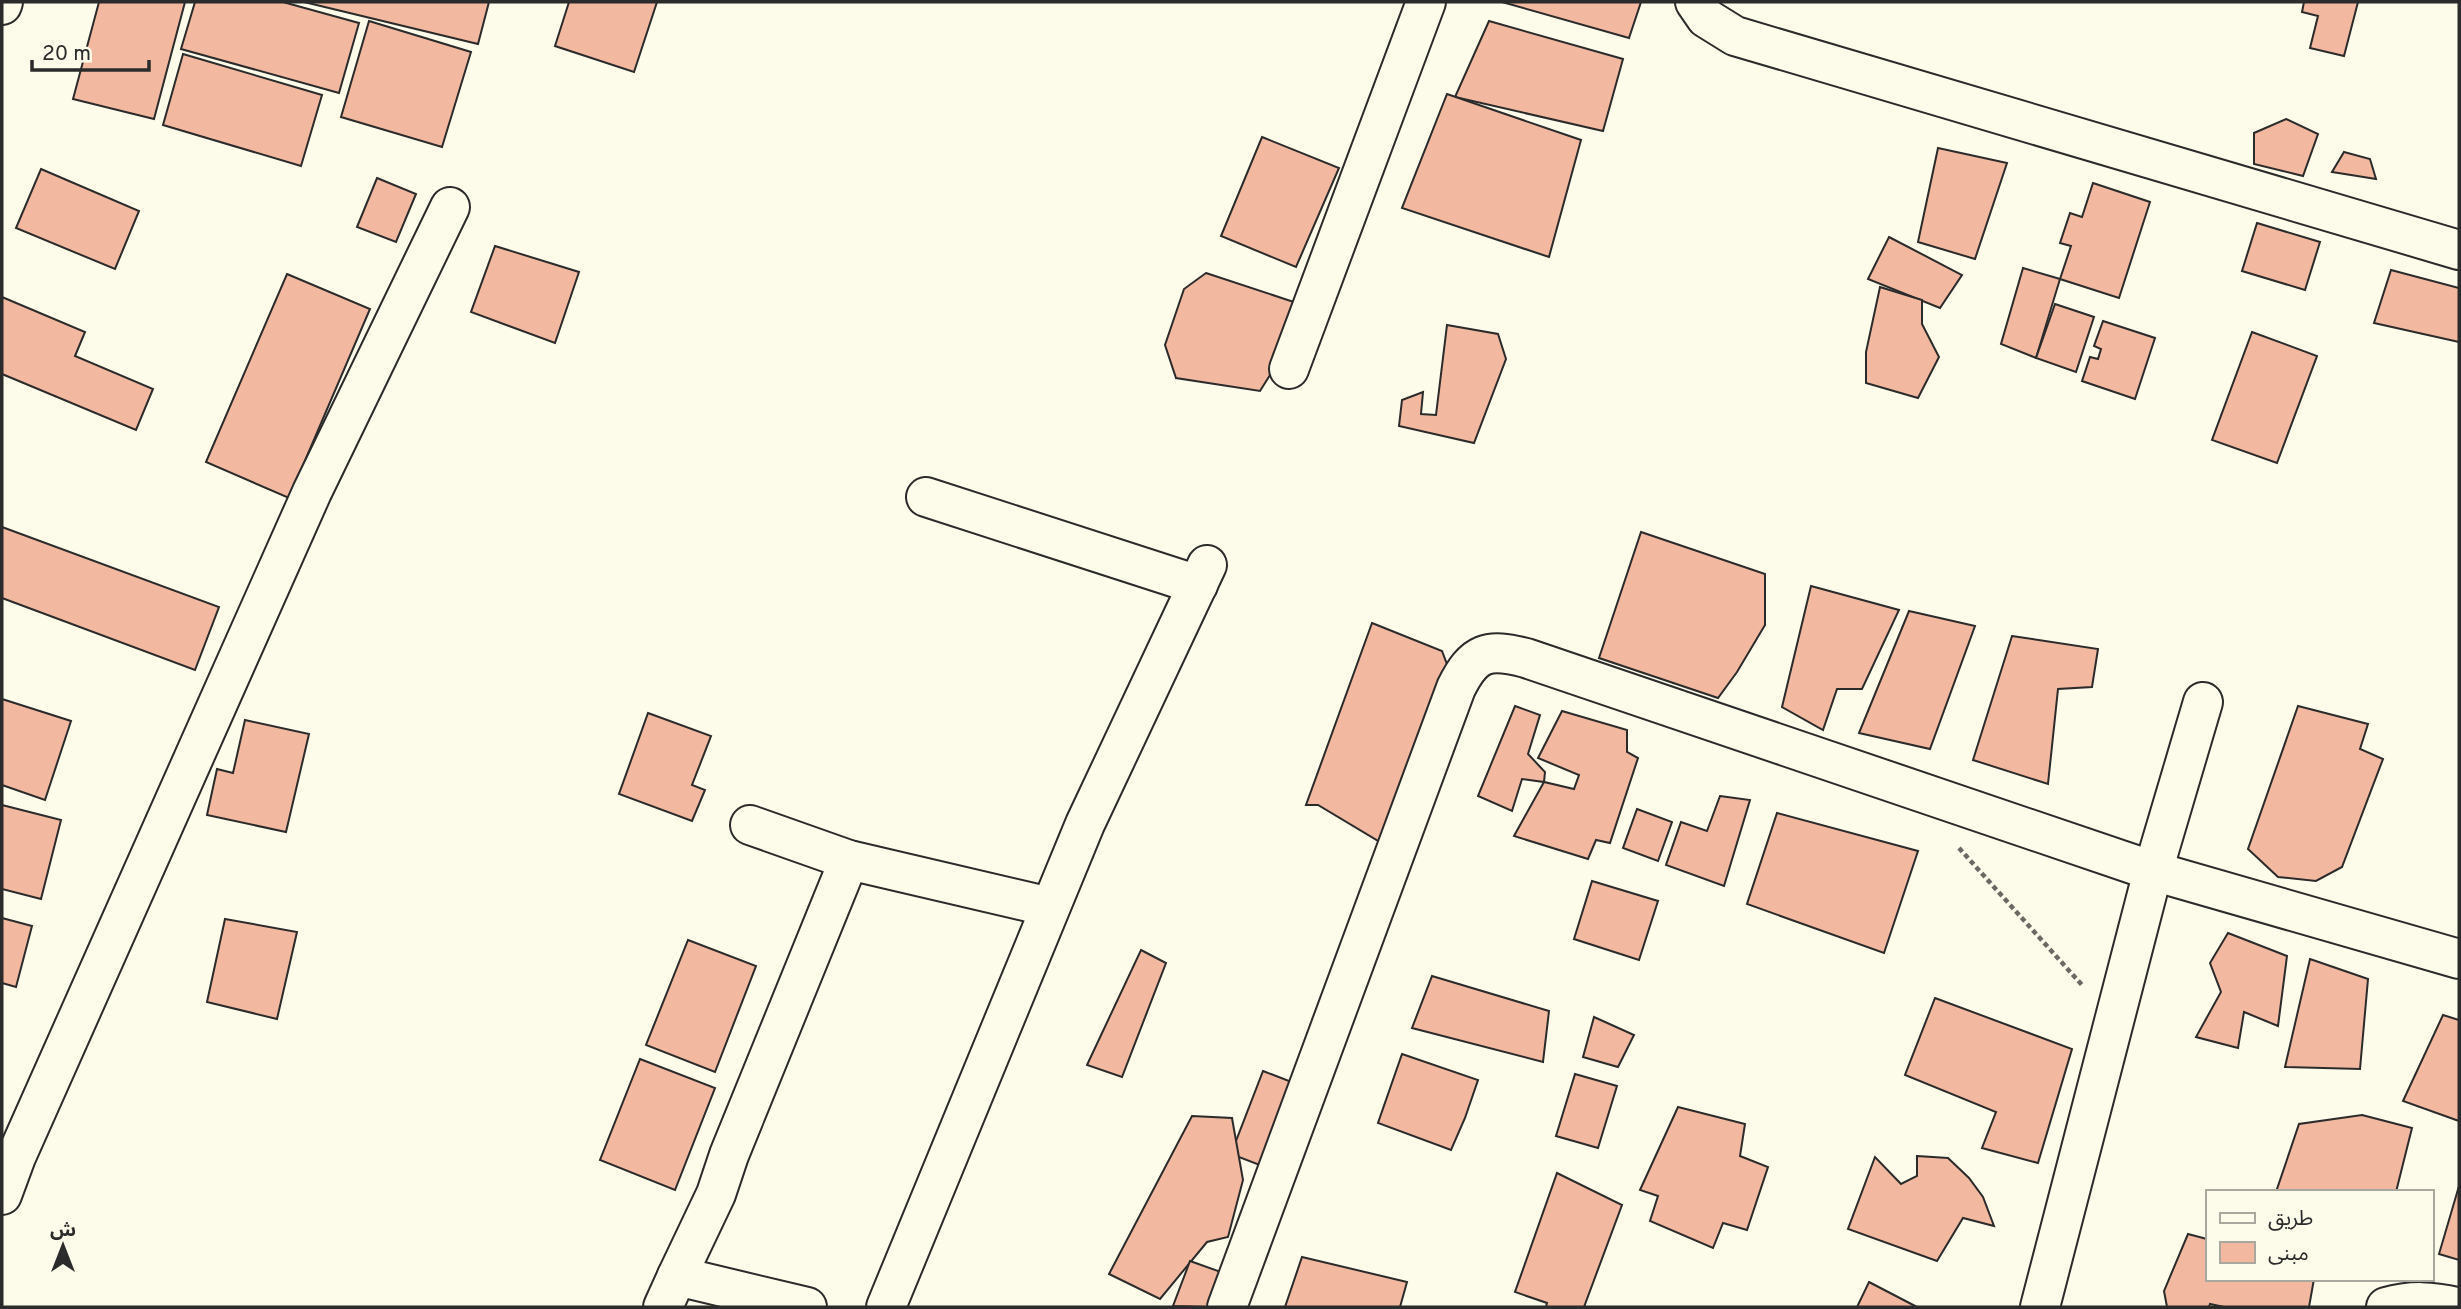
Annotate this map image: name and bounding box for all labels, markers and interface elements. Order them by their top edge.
scale bar [32,28,149,72]
text: 20 m [42,41,91,68]
legend [2206,1190,2433,1281]
text: طريق [2268,1206,2313,1233]
north arrow [28,1211,98,1281]
text: ش [50,1219,76,1243]
text: مبنى [2268,1241,2309,1268]

